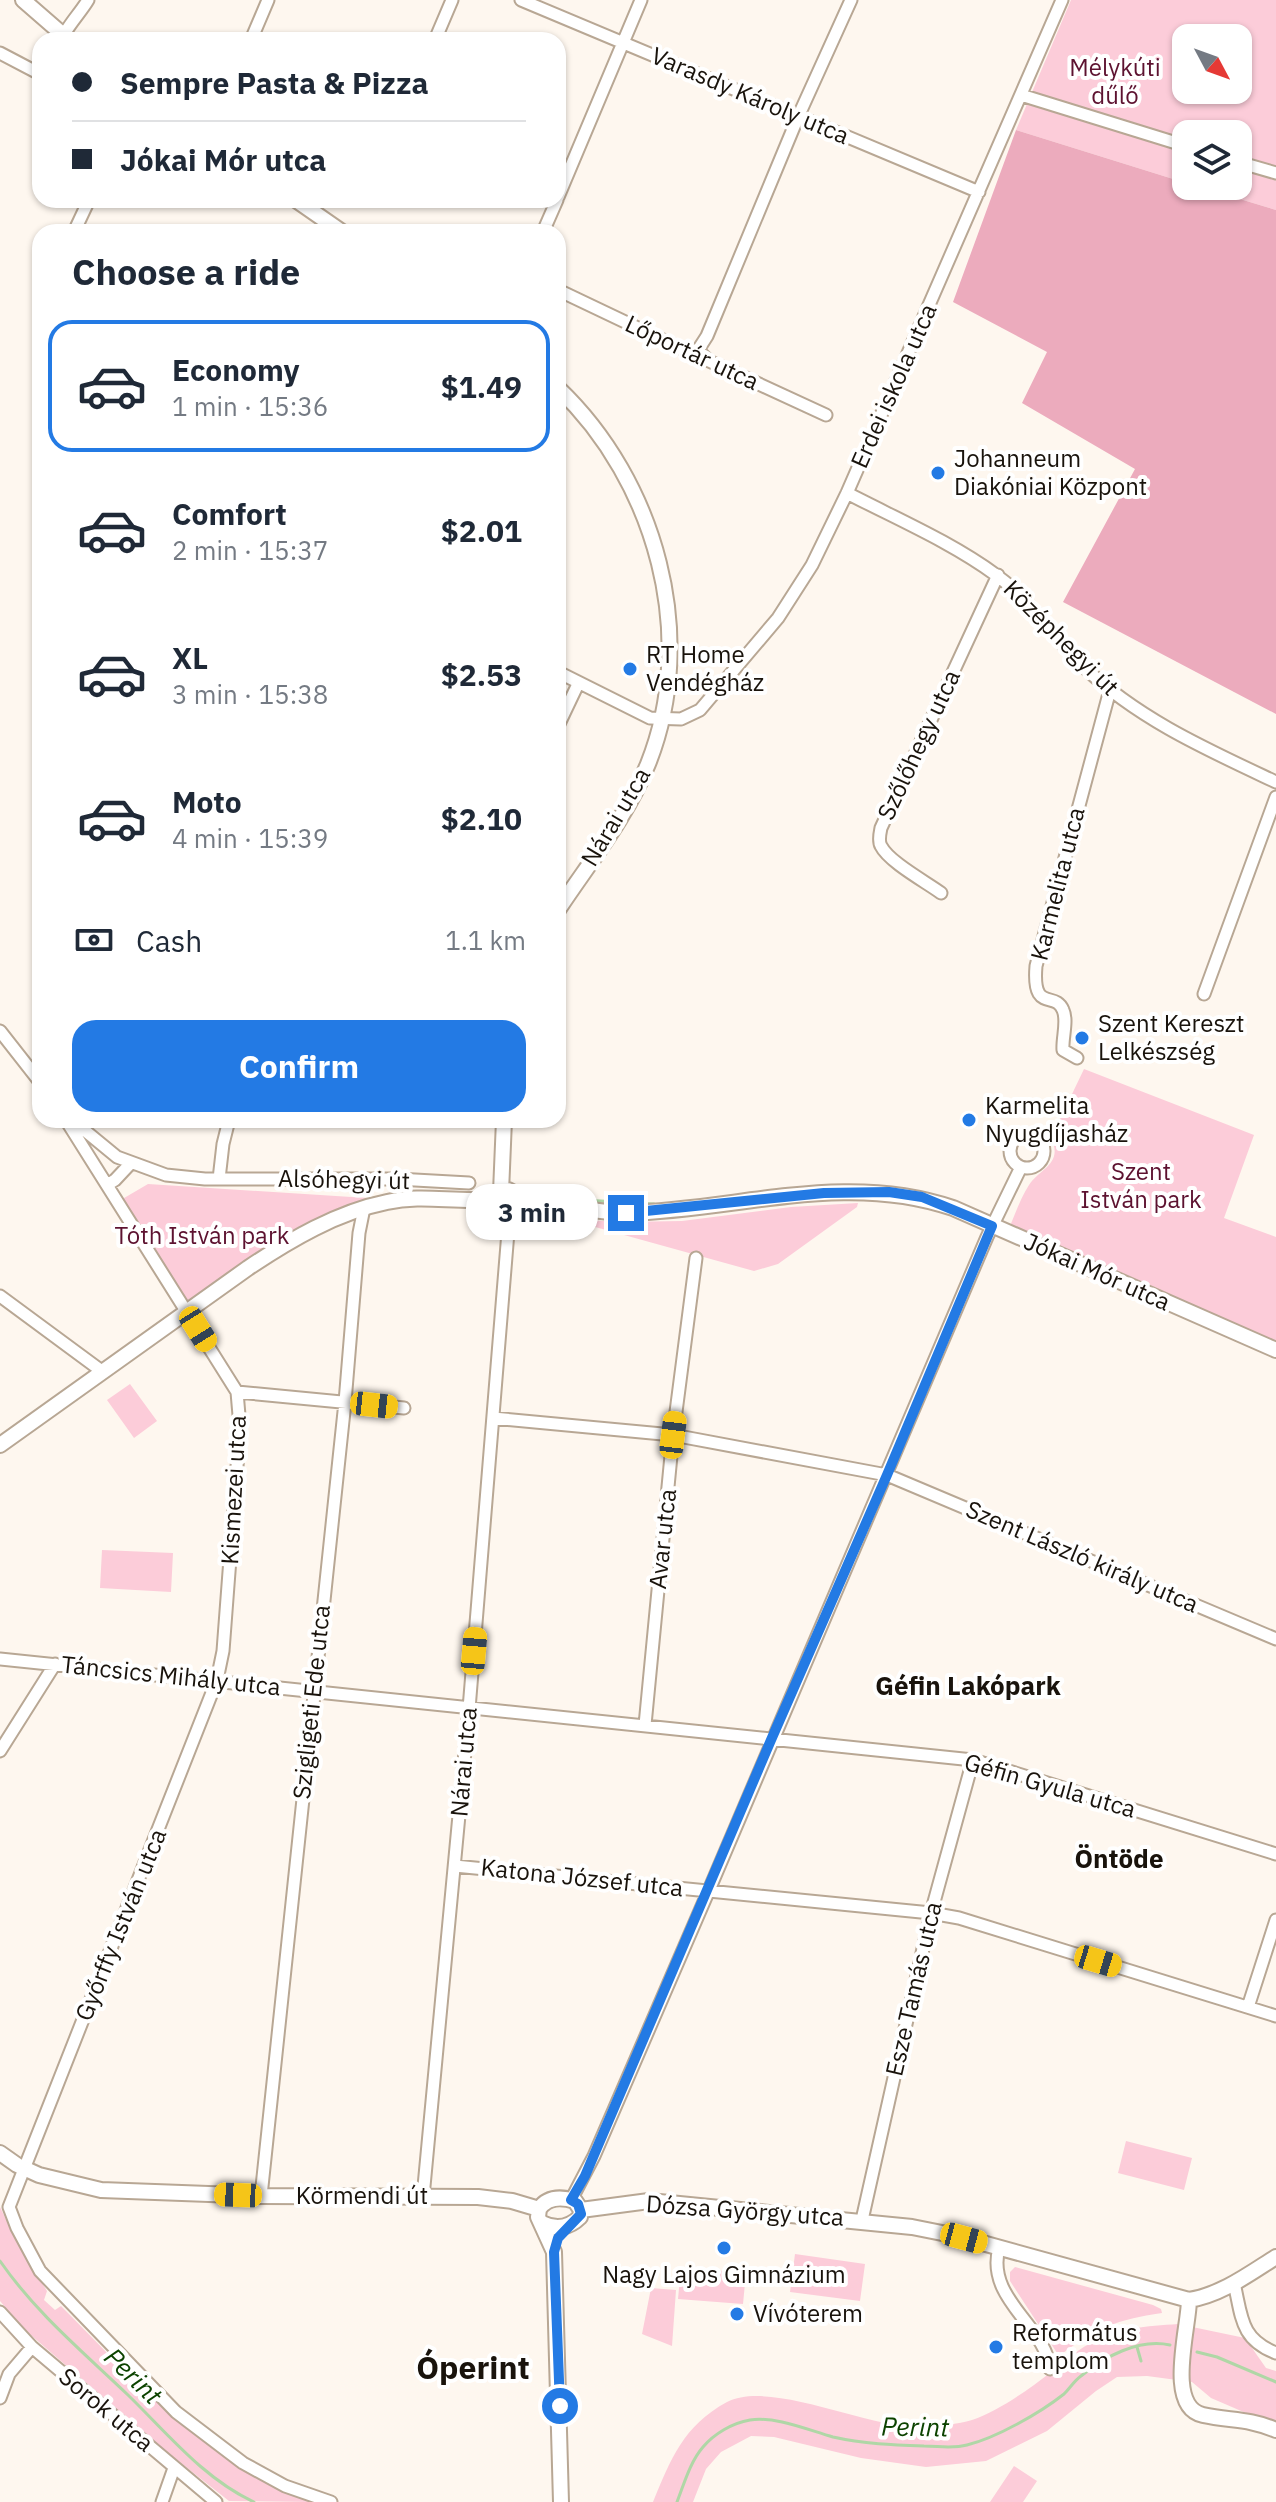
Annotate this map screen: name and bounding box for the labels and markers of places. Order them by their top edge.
place label: Johanneum Diakóniai Központ [954,442,1147,502]
marker: Johanneum Diakóniai Központ [929,464,947,482]
place label: RT Home Vendégház [646,638,764,698]
marker: RT Home Vendégház [621,660,639,678]
place label: Szent Kereszt Lelkészség [1098,1007,1244,1067]
marker: Szent Kereszt Lelkészség [1073,1029,1091,1047]
place label: Karmelita Nyugdíjasház [985,1089,1128,1149]
marker: Karmelita Nyugdíjasház [960,1111,978,1129]
marker: Nagy Lajos Gimnázium [715,2239,733,2257]
place label: Nagy Lajos Gimnázium [602,2258,846,2290]
place label: Vívóterem [753,2297,863,2329]
marker: Vívóterem [728,2305,746,2323]
place label: Református templom [1012,2316,1138,2376]
marker: Református templom [987,2338,1005,2356]

